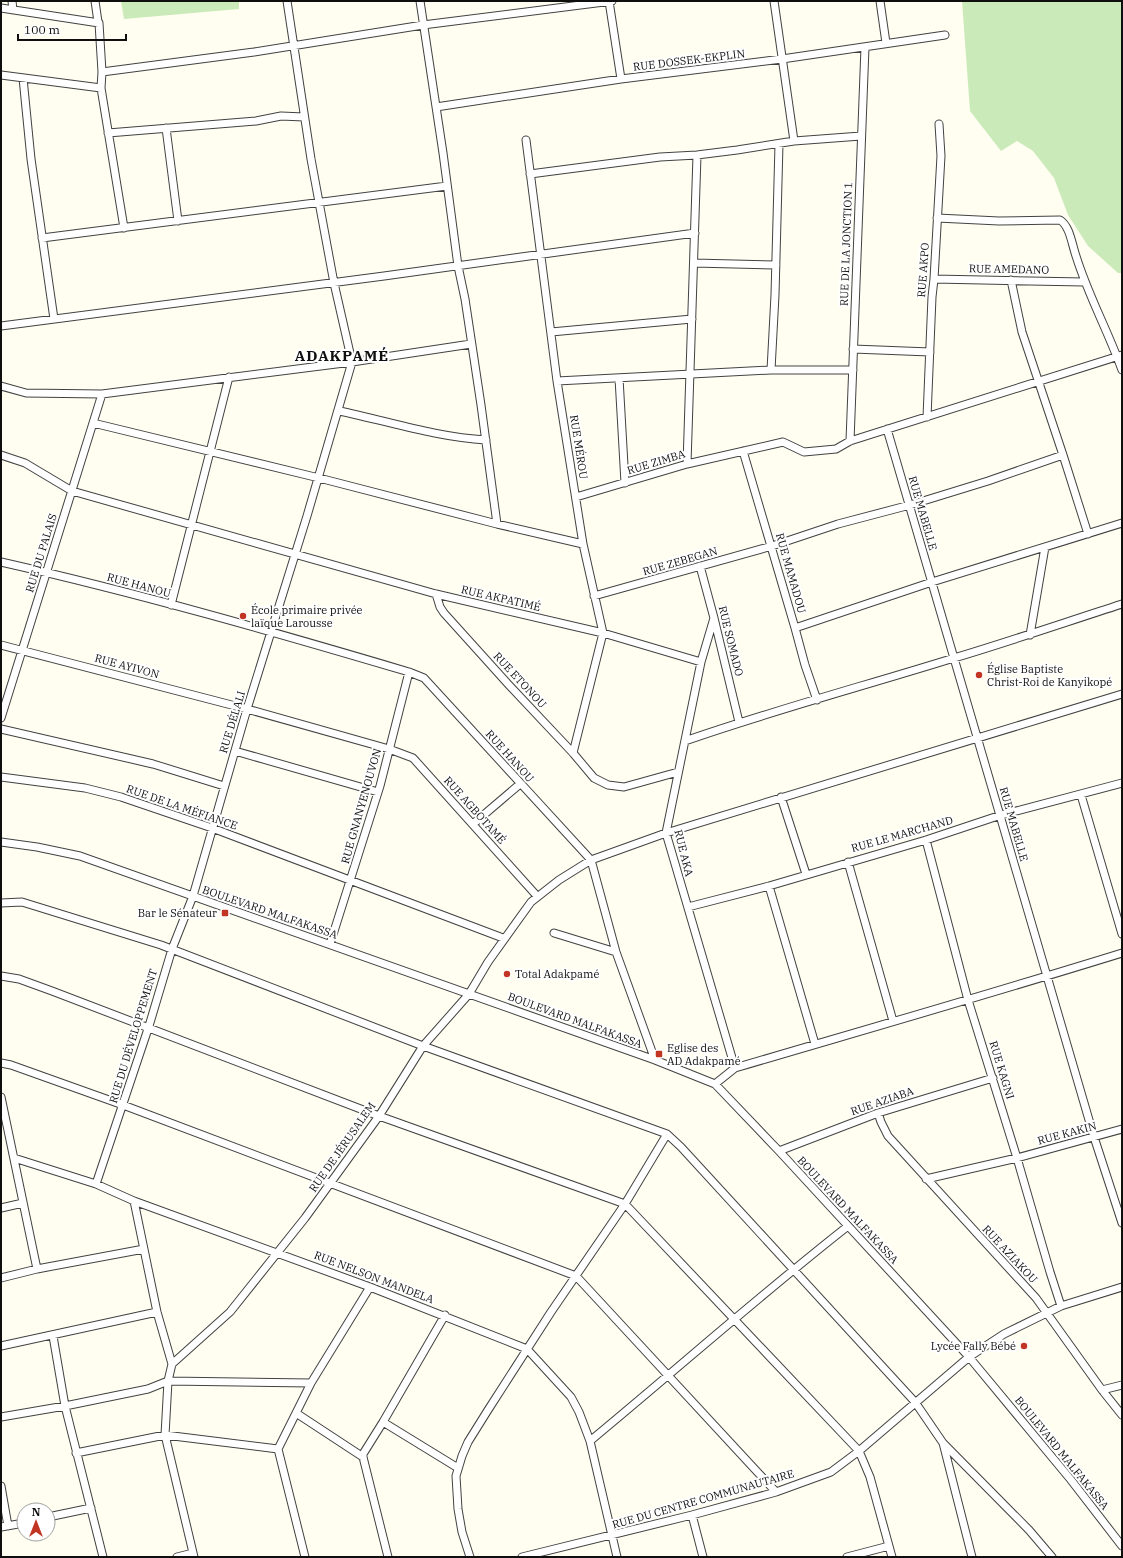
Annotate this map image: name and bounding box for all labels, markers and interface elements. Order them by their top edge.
scale bar [18,16,126,42]
text: 100 m [24,22,60,37]
street label: RUE DOSSEK-EKPLIN [632,46,746,74]
street label: RUE DE LA JONCTION 1 [837,182,855,306]
street label: RUE AKPO [914,242,932,298]
street label: RUE AMEDANO [969,261,1050,277]
district label: ADAKPAMÉ [295,346,389,365]
street label: RUE MÉROU [567,414,591,480]
street label: RUE ZIMBA [625,446,687,477]
street label: RUE MABELLE [906,474,940,552]
street label: RUE DU PALAIS [22,512,60,594]
street label: RUE MAMADOU [773,531,809,615]
street label: RUE ZEBEGAN [641,543,720,578]
street label: RUE HANOU [105,570,173,600]
street label: RUE AKPATIMÉ [460,582,542,614]
place label: École primaire privée laïque Larousse [251,603,363,630]
street label: RUE SOMADO [715,604,747,678]
marker: École primaire privée laïque Larousse [238,611,248,621]
street label: RUE ETONOU [491,649,549,711]
street label: RUE AYIVON [93,651,161,681]
place label: Église Baptiste Christ-Roi de Kanyikopé [987,662,1112,689]
marker: Église Baptiste Christ-Roi de Kanyikopé [974,670,984,680]
street label: RUE DÉLALI [216,689,248,755]
street label: RUE HANOU [483,727,537,785]
street label: RUE GNANYENOUVON [338,746,384,865]
street label: RUE AGBOTAMÉ [441,773,509,847]
street label: RUE DE LA MÉFIANCE [125,781,239,833]
street label: RUE MABELLE [997,785,1031,863]
street label: RUE LE MARCHAND [850,813,955,855]
street label: RUE AKA [671,828,697,878]
street label: BOULEVARD MALFAKASSA [201,882,340,942]
place label: Bar le Sénateur [138,906,217,920]
marker: Bar le Sénateur [220,908,230,918]
street label: RUE DU DÉVELOPPEMENT [106,967,160,1105]
place label: Total Adakpamé [515,967,600,981]
marker: Total Adakpamé [502,969,512,979]
street label: BOULEVARD MALFAKASSA [506,989,645,1051]
street label: RUE KAGNI [986,1039,1018,1101]
place label: Eglise des AD Adakpamé [667,1041,741,1068]
marker: Eglise des AD Adakpamé [654,1049,664,1059]
street label: RUE AZIABA [849,1084,916,1118]
street label: RUE DE JÉRUSALEM [306,1099,378,1195]
street label: RUE KAKIN [1036,1118,1098,1148]
street label: BOULEVARD MALFAKASSA [794,1153,902,1267]
street label: RUE AZIAKOU [980,1222,1040,1286]
street label: RUE NELSON MANDELA [312,1248,436,1306]
place label: Lycée Fally Bébé [931,1339,1016,1353]
marker: Lycée Fally Bébé [1019,1341,1029,1351]
street label: BOULEVARD MALFAKASSA [1012,1393,1112,1513]
street label: RUE DU CENTRE COMMUNAUTAIRE [610,1466,796,1532]
north arrow [16,1502,56,1542]
text: N [32,1505,41,1519]

